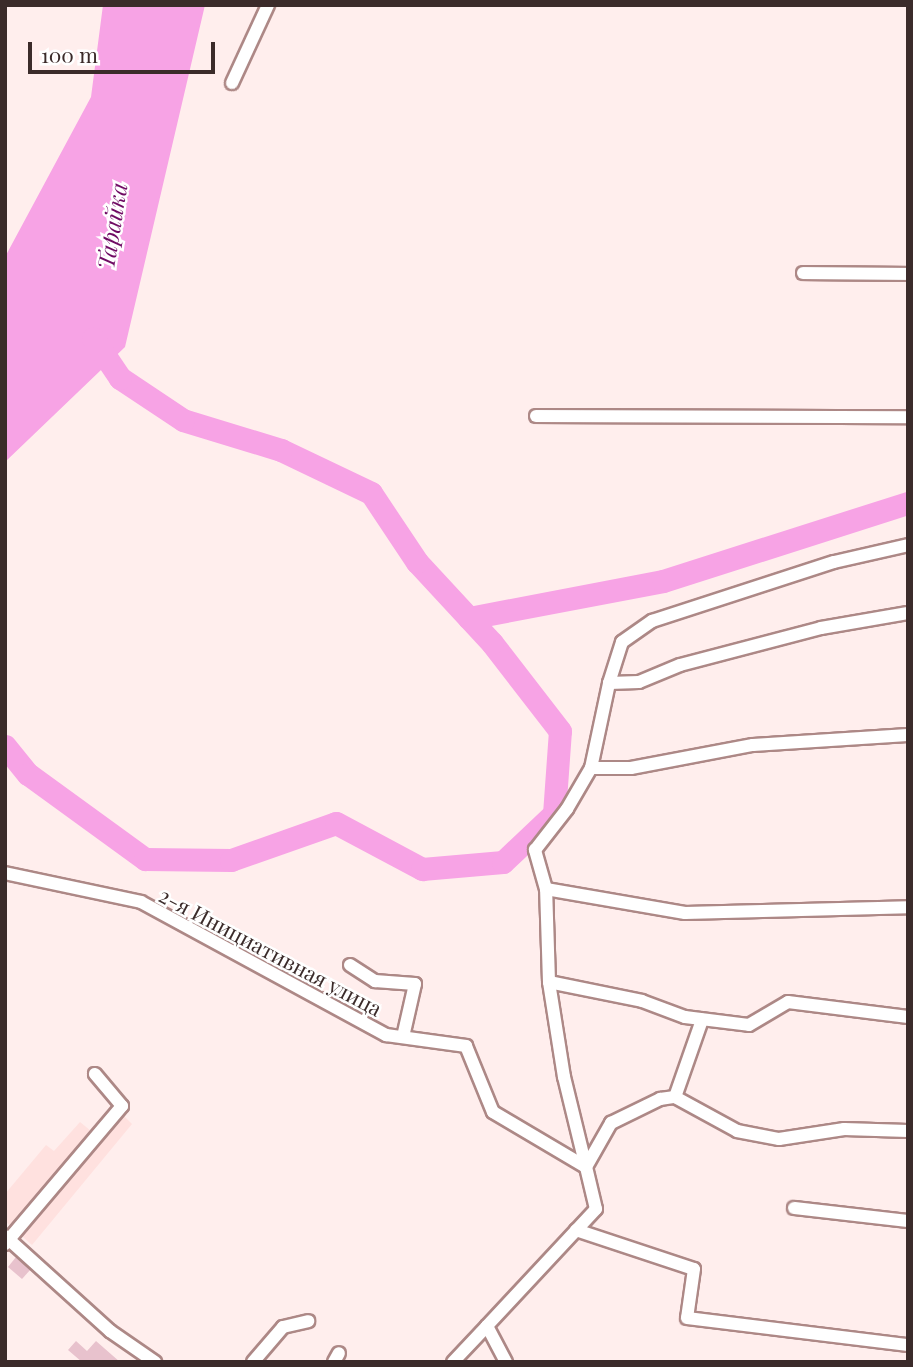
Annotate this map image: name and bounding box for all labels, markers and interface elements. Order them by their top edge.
scale bar [32,28,219,72]
text: 100 m [41,40,98,68]
water label: Тарайка [92,181,132,271]
street label: 2-я Инициативная улица [155,882,387,1020]

